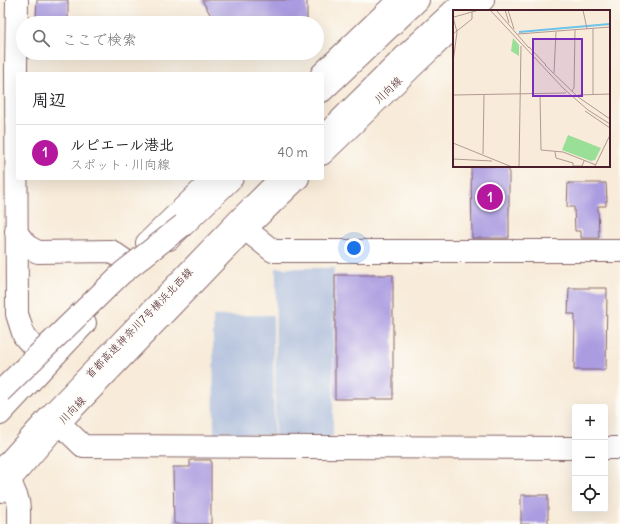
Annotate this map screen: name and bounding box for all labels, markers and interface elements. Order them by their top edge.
inset map [453,10,610,167]
search box [16,16,324,60]
icon: search [30,27,52,49]
text: ここで検索 [62,30,137,49]
street label: 川向線 [371,74,405,106]
text: 周辺 [32,89,66,111]
text: ルピエール港北 [70,135,174,154]
text: 1 [42,144,48,161]
text: 40 m [277,144,308,161]
text: スポット · 川向線 [70,156,170,173]
pin: 1 [477,182,503,212]
your location [344,238,364,258]
street label: 首都高速神奈川7号横浜北西線 [82,265,196,381]
street label: 川向線 [56,393,88,427]
map controls [572,404,608,512]
button: + [572,404,608,440]
button: − [572,440,608,476]
button: locate [572,476,608,512]

